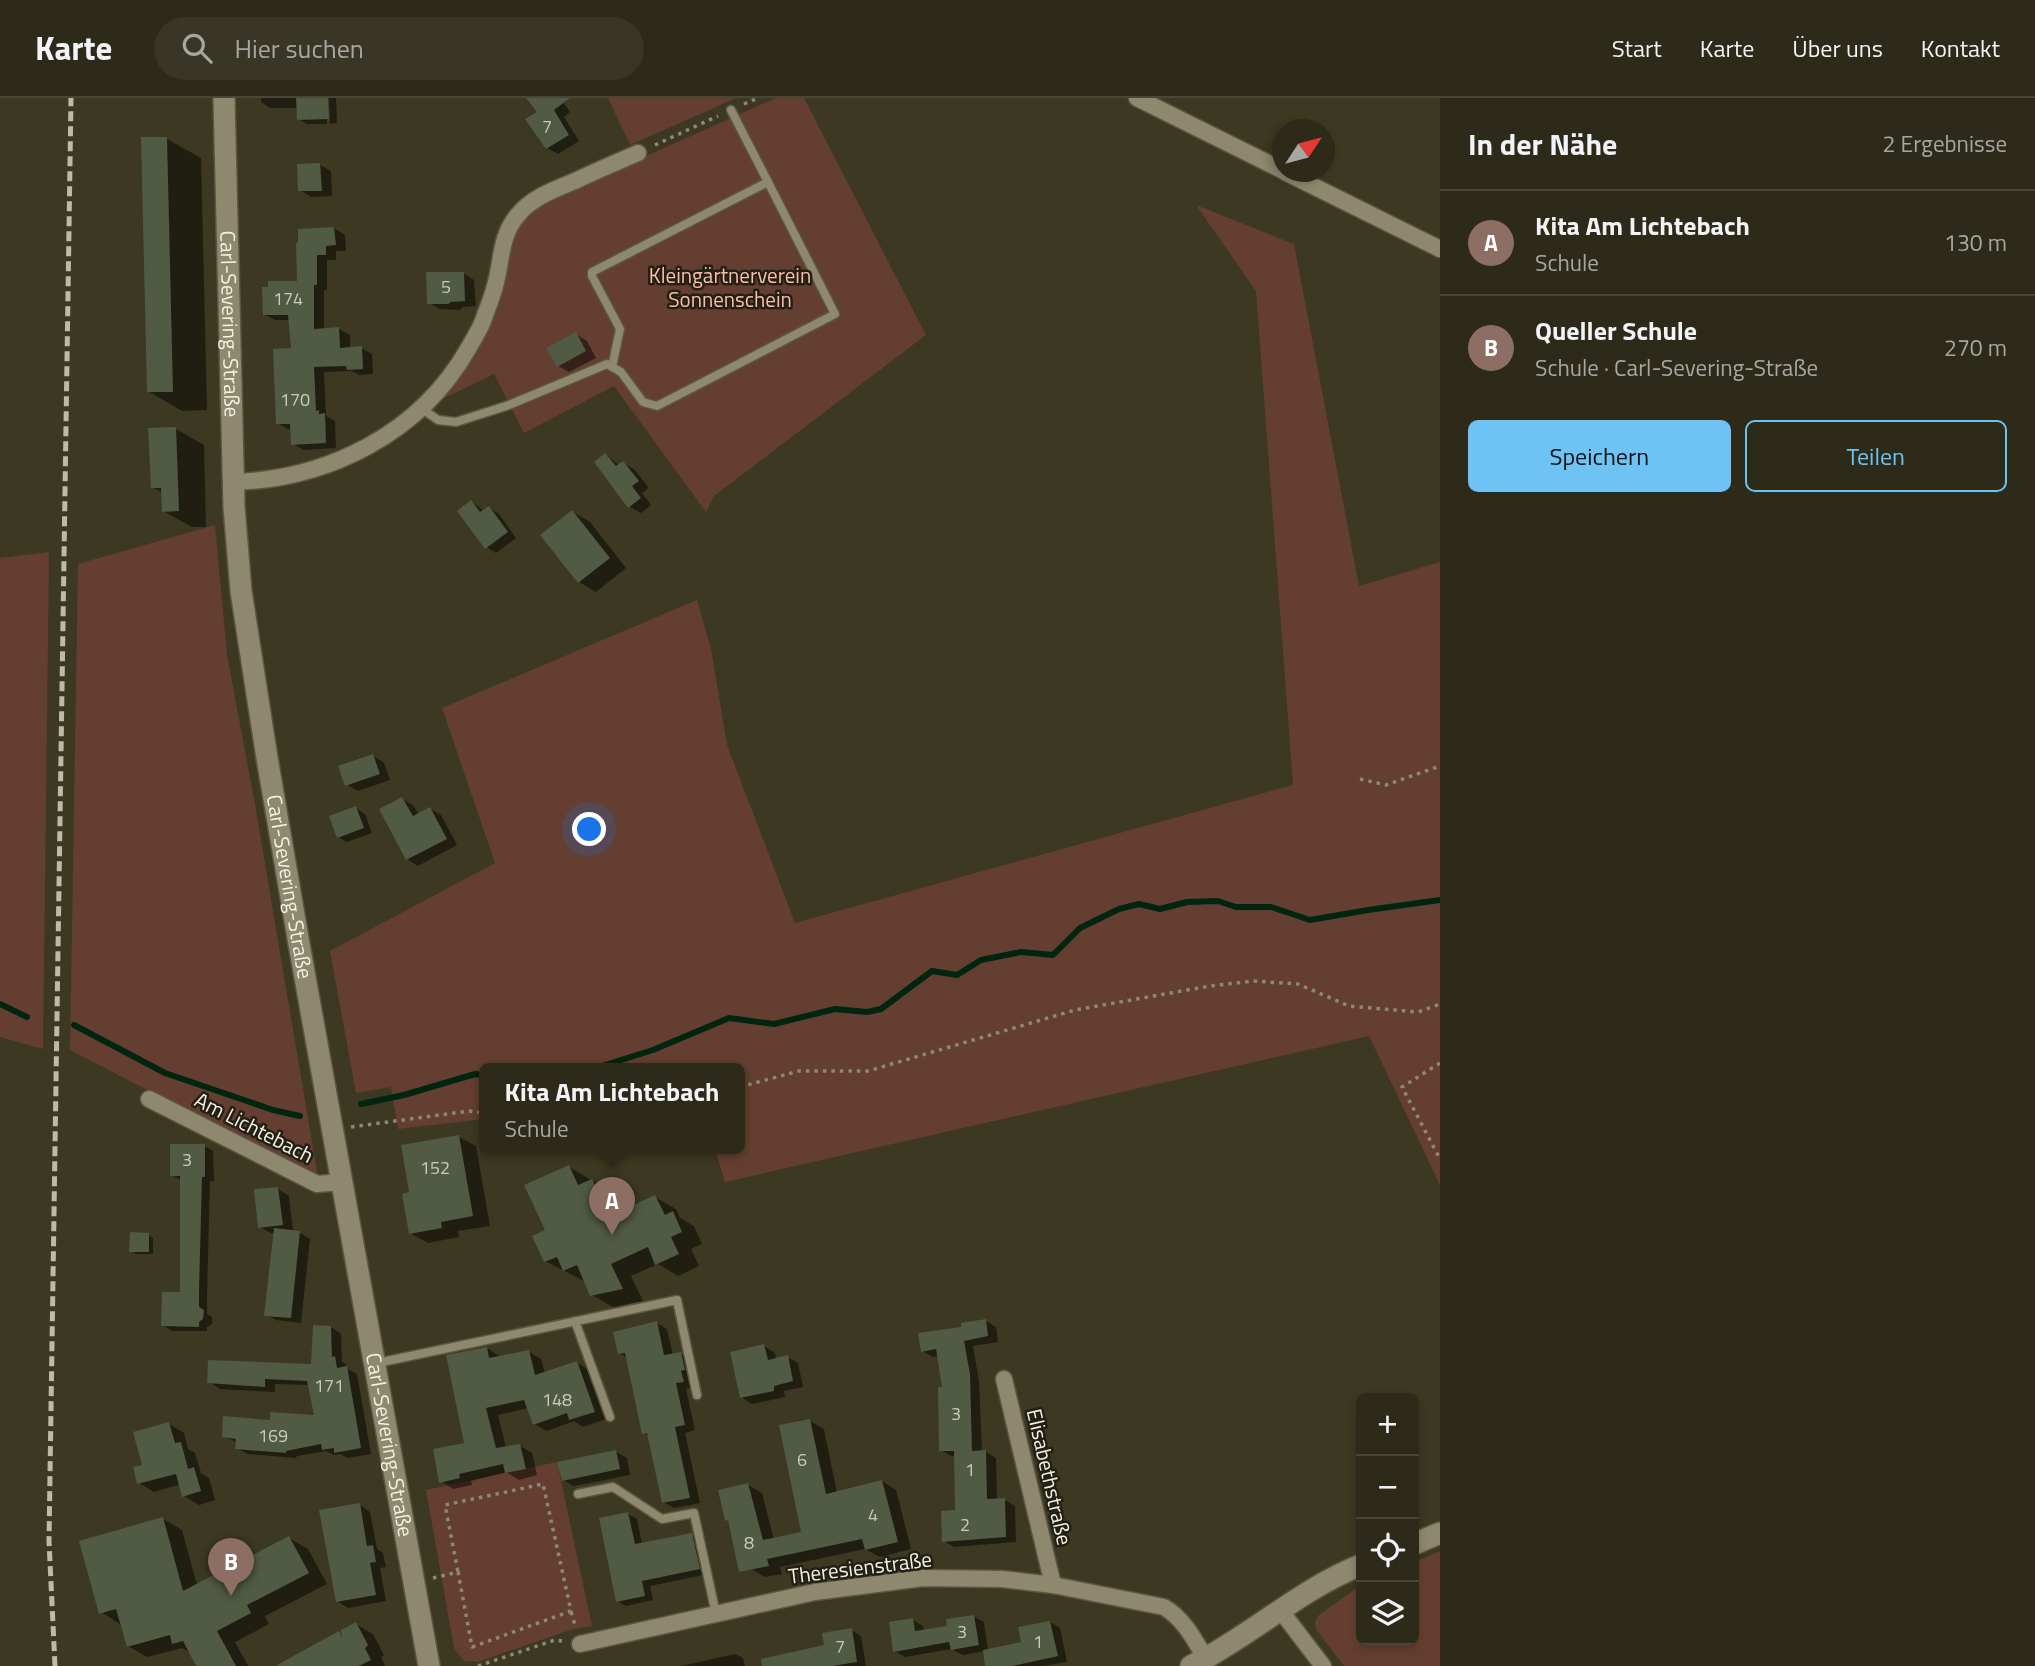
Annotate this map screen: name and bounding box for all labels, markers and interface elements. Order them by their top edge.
search box [154,17,644,80]
text: Karte [35,23,112,73]
icon: search [178,29,216,67]
text: Hier suchen [234,29,364,68]
text: Start [1612,30,1662,66]
text: Karte [1700,30,1754,66]
text: Über uns [1792,30,1883,66]
text: Kontakt [1921,30,2000,66]
house number: 7 [542,113,552,140]
north arrow [1272,119,1335,182]
text: In der Nähe [1468,121,1617,167]
text: 2 Ergebnisse [1883,126,2007,161]
text: Kita Am Lichtebach [1535,206,1750,245]
text: A [1484,225,1498,260]
text: 130 m [1944,225,2007,260]
street label: Carl-Severing-Straße [212,230,249,418]
text: Schule [1535,245,1599,280]
park label: Kleingärtnerverein Sonnenschein [649,259,811,315]
house number: 5 [441,273,451,300]
house number: 174 [273,285,303,312]
text: Queller Schule [1535,311,1697,350]
text: B [1484,330,1498,365]
text: 270 m [1944,330,2007,365]
text: Schule · Carl-Severing-Straße [1535,350,1818,385]
house number: 170 [280,386,310,413]
button: Speichern [1468,420,1731,492]
button: Teilen [1745,420,2007,492]
street label: Carl-Severing-Straße [259,792,322,981]
your location [572,812,606,846]
popup [479,1063,745,1154]
text: Kita Am Lichtebach [505,1072,719,1111]
street label: Am Lichtebach [189,1083,320,1171]
text: Schule [505,1111,569,1146]
house number: 3 [182,1146,192,1173]
house number: 152 [420,1154,450,1181]
pin: A [589,1177,635,1235]
street label: Carl-Severing-Straße [358,1350,422,1539]
house number: 171 [314,1372,344,1399]
house number: 148 [542,1386,572,1413]
map controls [1356,1393,1419,1645]
button: + [1356,1393,1419,1456]
house number: 3 [951,1400,961,1427]
street label: Elisabethstraße [1019,1405,1081,1548]
house number: 169 [258,1422,288,1449]
house number: 6 [797,1446,807,1473]
house number: 1 [965,1456,975,1483]
button: − [1356,1456,1419,1519]
house number: 4 [868,1501,878,1528]
house number: 2 [960,1511,970,1538]
button: locate [1356,1519,1419,1582]
house number: 8 [744,1529,754,1556]
pin: B [208,1538,254,1596]
street label: Theresienstraße [786,1542,934,1592]
button: layers [1356,1582,1419,1645]
house number: 3 [957,1618,967,1645]
house number: 1 [1033,1628,1043,1655]
house number: 7 [835,1633,845,1660]

